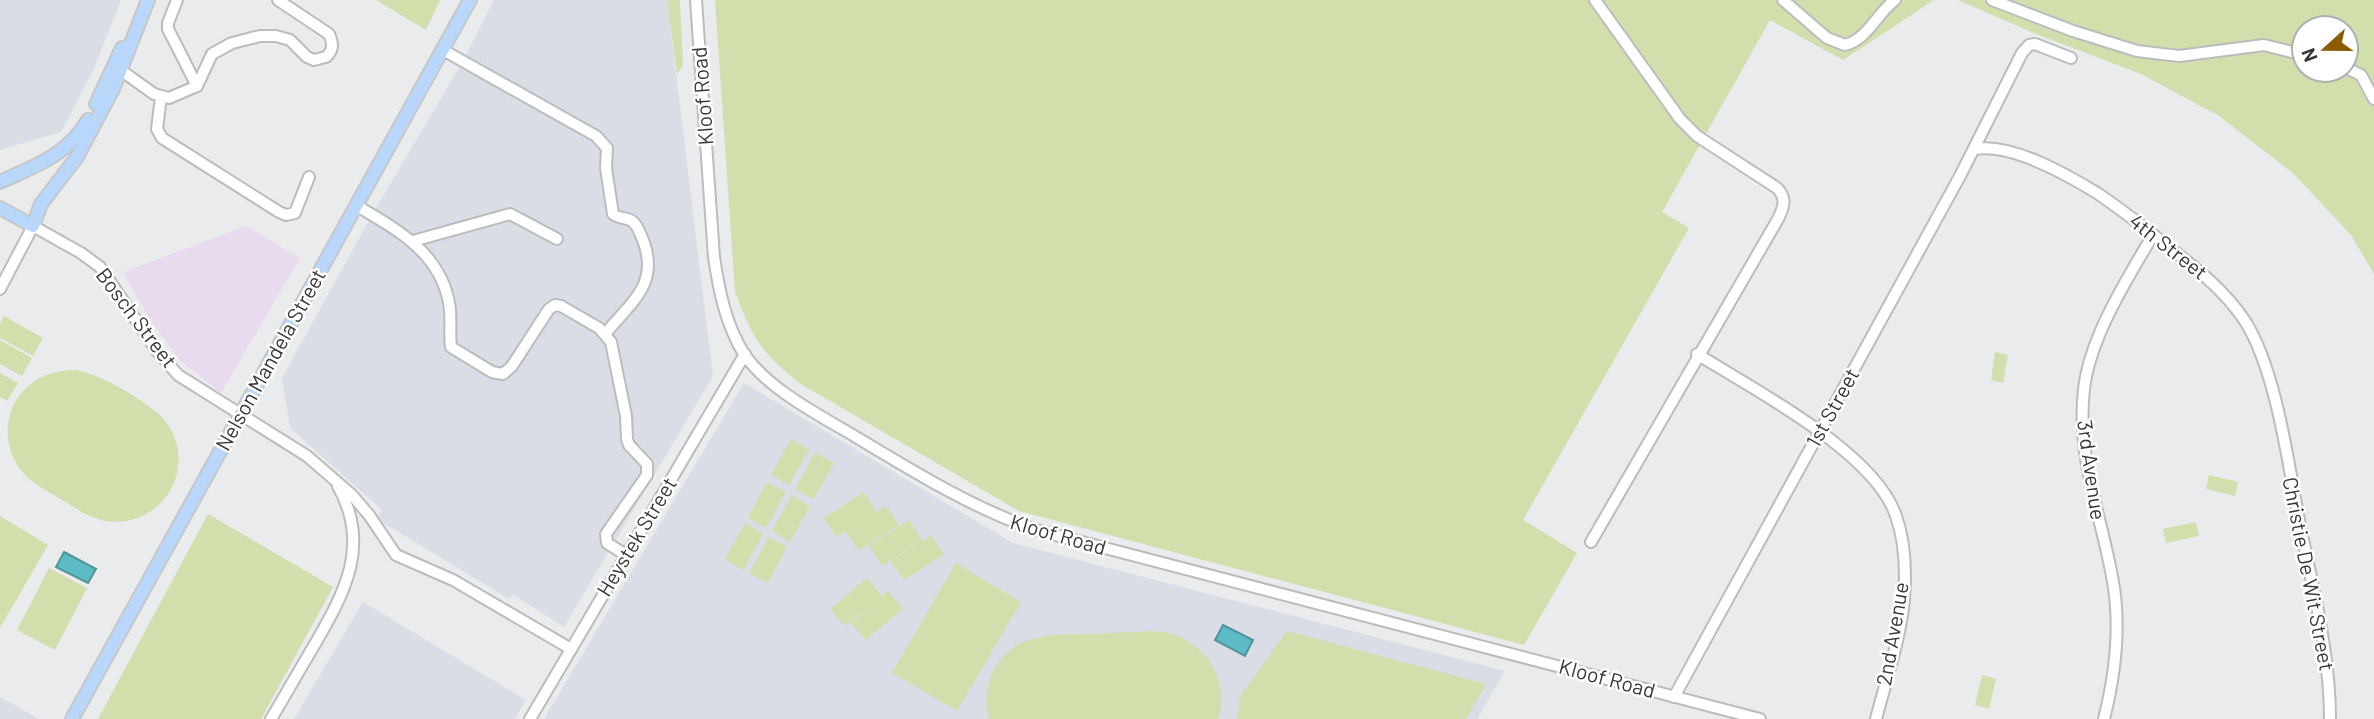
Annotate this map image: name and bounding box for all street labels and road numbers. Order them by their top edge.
street label: Kloof Road [686,46,717,146]
street label: 4th Street [2125,208,2213,284]
street label: Bosch Street [92,262,183,372]
street label: Nelson Mandela Street [209,264,330,455]
street label: 1st Street [1800,363,1864,451]
street label: 3rd Avenue [2073,418,2112,521]
street label: Heystek Street [590,472,681,600]
street label: Christie De Wit Street [2278,475,2341,673]
street label: Kloof Road [1008,508,1109,559]
street label: 2nd Avenue [1870,580,1913,688]
street label: Kloof Road [1557,653,1658,702]

